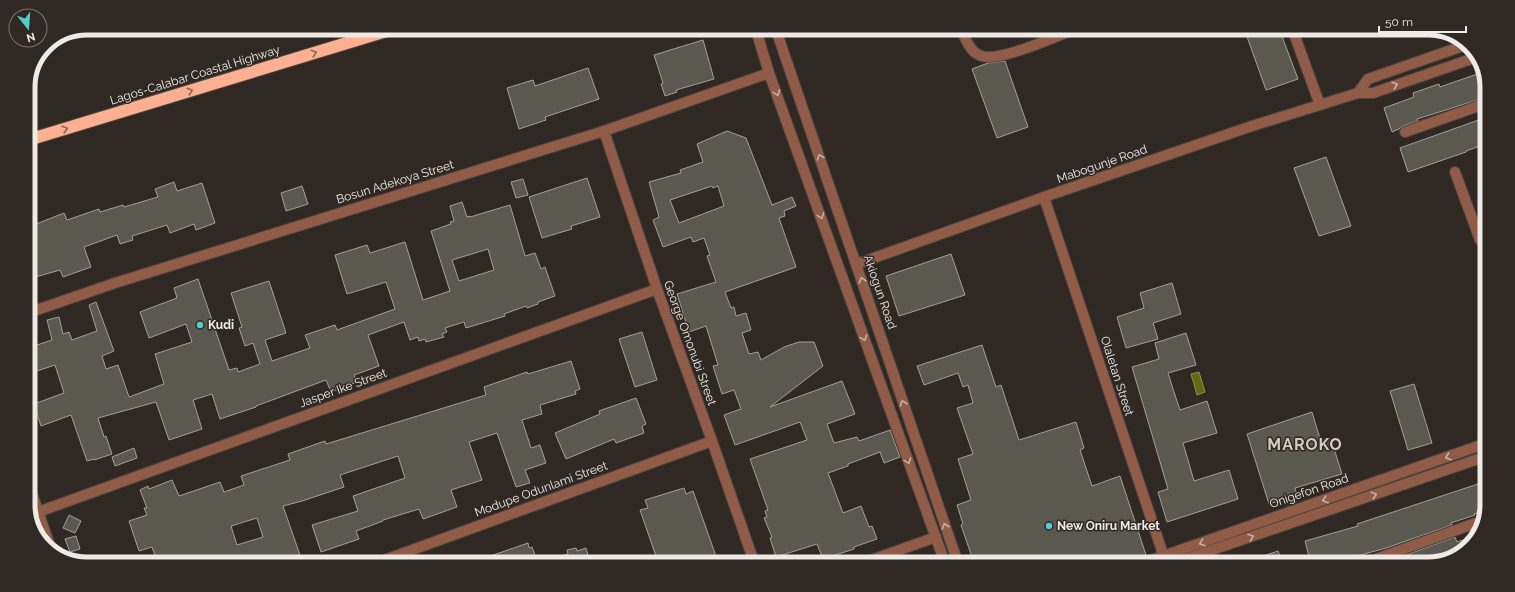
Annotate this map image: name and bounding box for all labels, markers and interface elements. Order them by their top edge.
north arrow [8,8,48,48]
scale bar [1379,8,1466,34]
text: 50 m [1385,15,1413,29]
text: N [25,30,37,45]
street label: Lagos-Calabar Coastal Highway [108,42,282,108]
one-way arrow [310,49,317,58]
one-way arrow [1392,82,1399,90]
one-way arrow [186,87,193,96]
one-way arrow [772,90,780,97]
one-way arrow [62,125,69,134]
street label: Mabogunje Road [1055,142,1149,186]
one-way arrow [816,153,825,160]
street label: Bosun Adekoya Street [334,157,456,207]
one-way arrow [816,212,824,219]
street label: Akiogun Road [861,253,899,331]
one-way arrow [858,276,867,283]
street label: George Omonubi Street [661,279,719,407]
place label: Kudi [208,318,234,332]
marker: Kudi [195,320,205,330]
one-way arrow [860,334,868,341]
street label: Olaletan Street [1098,334,1136,418]
street label: Jasper Ike Street [297,366,389,410]
one-way arrow [900,399,908,406]
district label: MAROKO [1267,435,1343,454]
one-way arrow [1444,452,1451,461]
one-way arrow [903,457,911,464]
street label: Modupe Odunlami Street [473,458,609,520]
street label: Onigefon Road [1268,471,1350,511]
one-way arrow [1370,491,1377,500]
one-way arrow [1321,495,1328,504]
place label: New Oniru Market [1057,519,1160,533]
marker: New Oniru Market [1044,521,1054,531]
one-way arrow [941,523,950,530]
one-way arrow [1247,533,1254,542]
one-way arrow [1199,538,1206,546]

